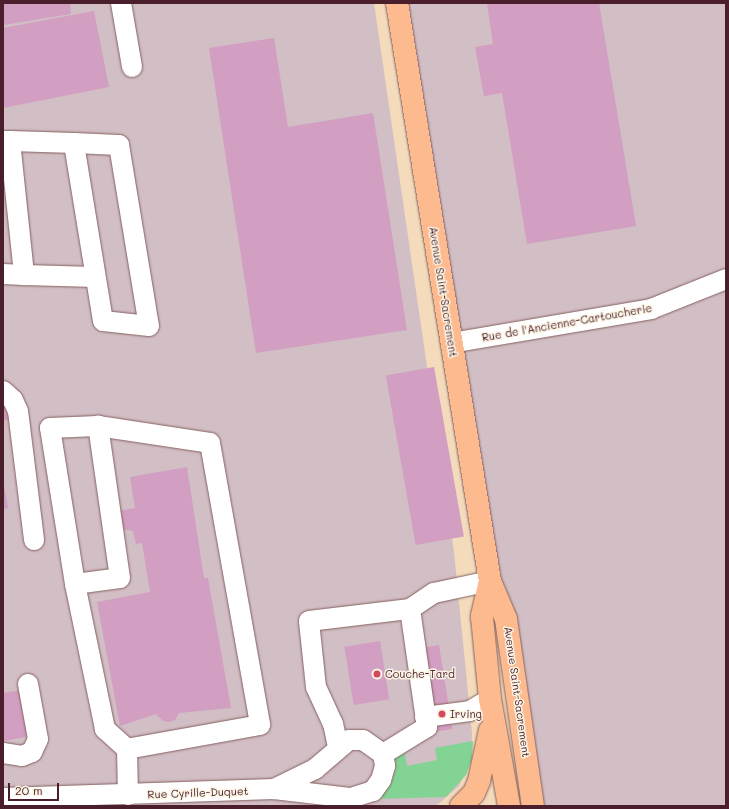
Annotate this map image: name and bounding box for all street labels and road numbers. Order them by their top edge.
street label: Avenue Saint-Sacrement [426,226,460,358]
street label: Rue de l'Ancienne-Cartoucherie [481,302,653,344]
street label: Avenue Saint-Sacrement [501,626,533,758]
street label: Rue Cyrille-Duquet [147,785,249,801]

